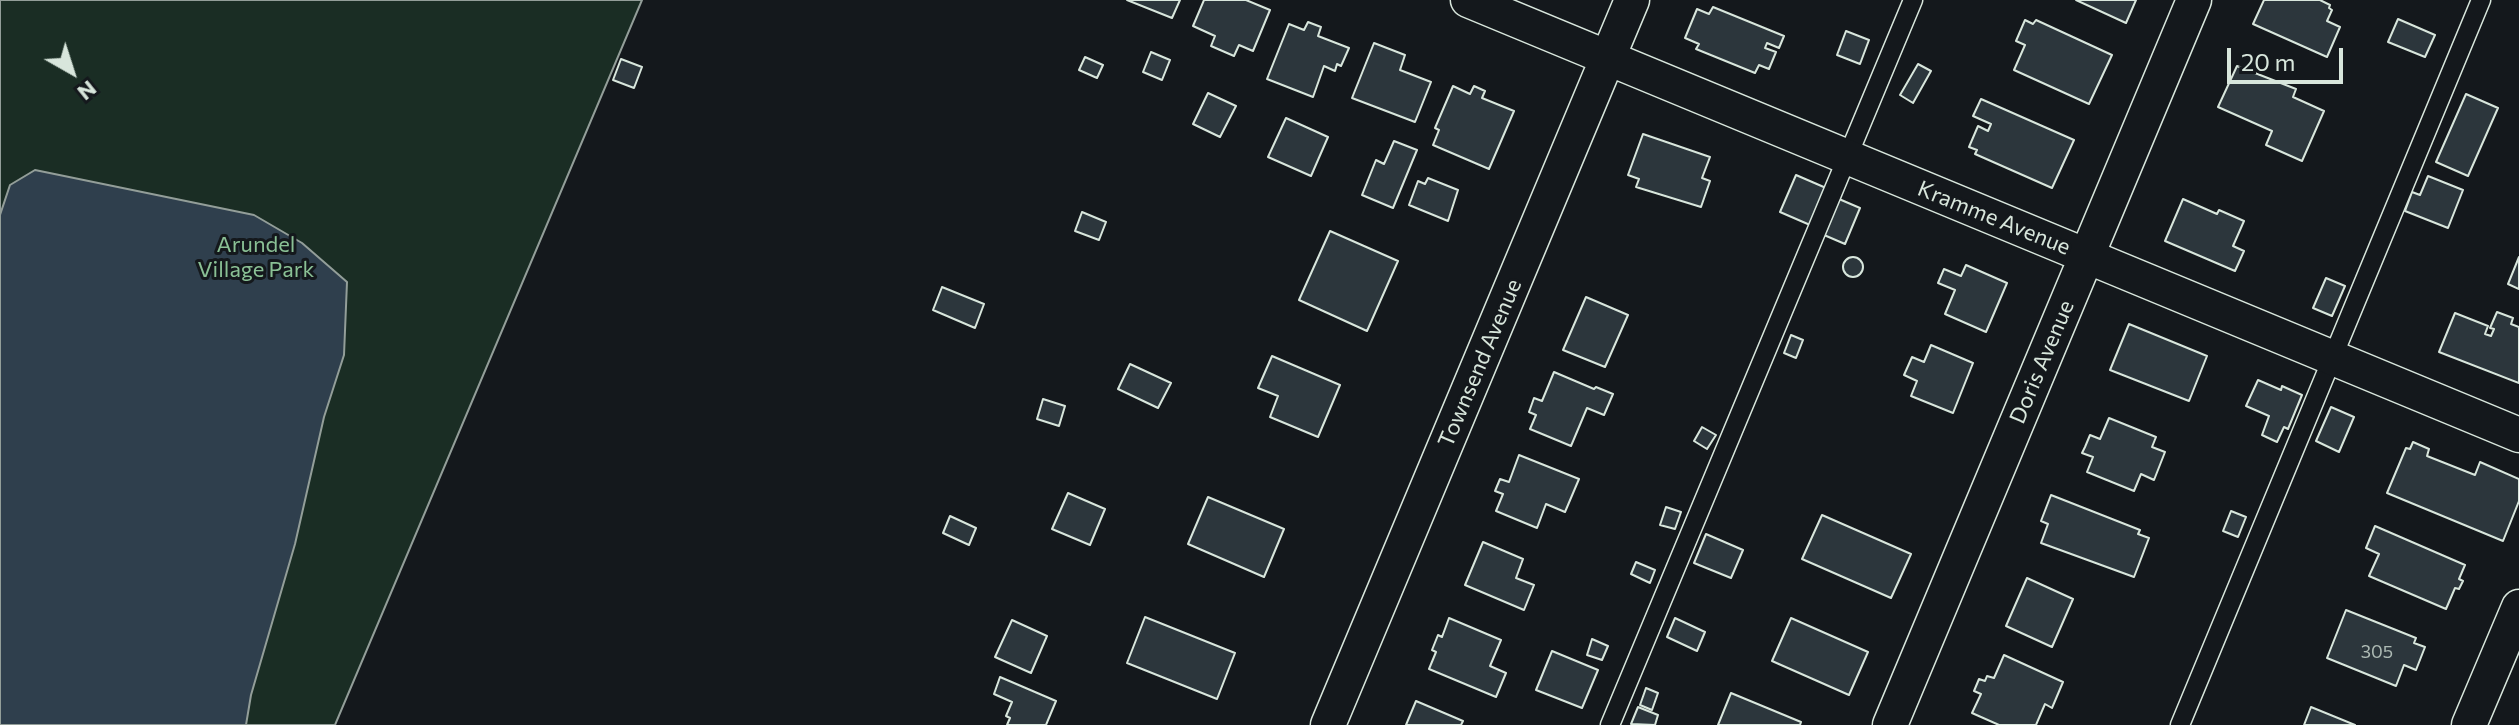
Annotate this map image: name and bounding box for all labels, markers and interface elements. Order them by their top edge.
north arrow [32,32,112,112]
scale bar [2231,32,2347,82]
text: 20 m [2241,47,2295,76]
text: N [73,75,102,107]
street label: Kramme Avenue [1914,175,2074,261]
park label: Arundel Village Park [198,232,314,284]
street label: Townsend Avenue [1433,275,1527,451]
street label: Doris Avenue [2004,296,2080,428]
house number: 305 [2361,641,2393,663]

